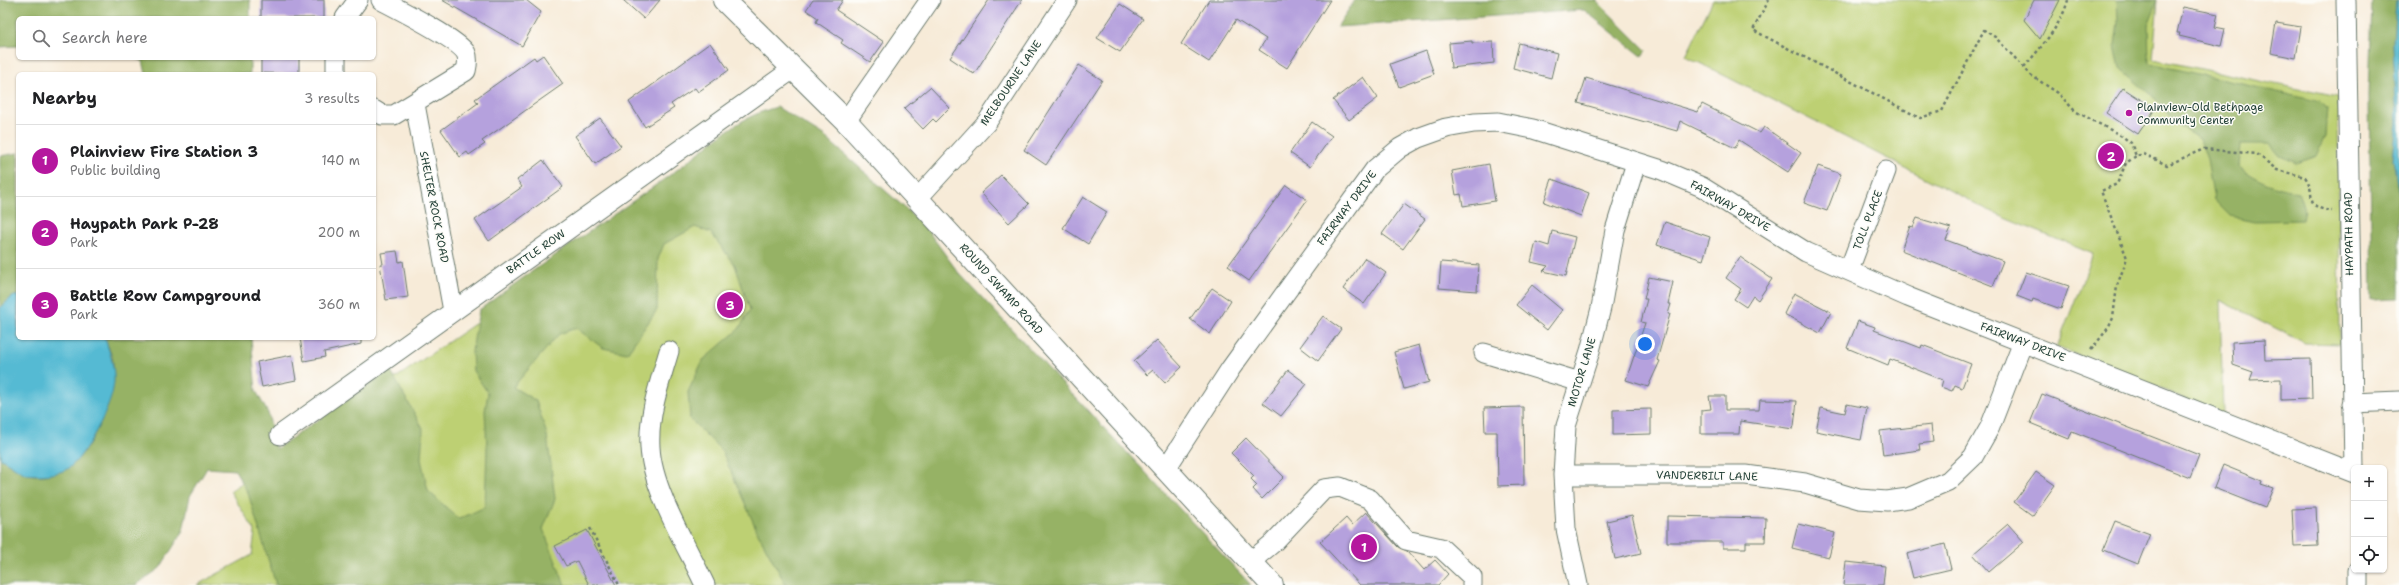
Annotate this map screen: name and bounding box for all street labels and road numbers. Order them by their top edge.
street label: MELBOURNE LANE [977,37,1045,129]
street label: SHELTER ROCK ROAD [416,150,452,264]
street label: FAIRWAY DRIVE [1314,167,1380,249]
street label: FAIRWAY DRIVE [1687,177,1773,235]
street label: TOLL PLACE [1850,188,1886,252]
street label: HAYPATH ROAD [2341,192,2357,276]
street label: BATTLE ROW [504,226,569,278]
street label: ROUND SWAMP ROAD [956,240,1046,338]
street label: FAIRWAY DRIVE [1978,319,2068,365]
street label: MOTOR LANE [1564,335,1600,409]
street label: VANDERBILT LANE [1656,468,1758,484]

